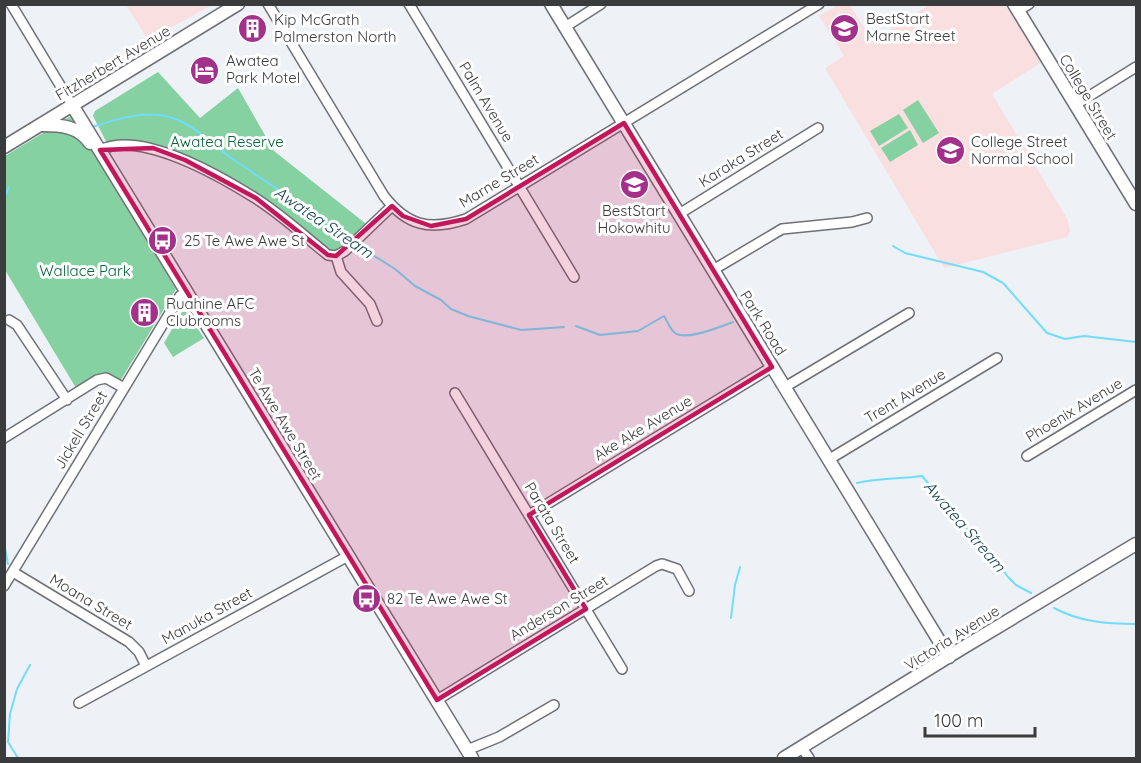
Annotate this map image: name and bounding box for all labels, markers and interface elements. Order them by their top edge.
place label: BestStart Marne Street [866,9,956,45]
place label: Kip McGrath Palmerston North [274,10,397,46]
school or university icon: BestStart Marne Street [829,12,861,44]
building icon: Kip McGrath Palmerston North [237,13,269,45]
street label: Fitzherbert Avenue [52,21,174,104]
street label: College Street [1055,50,1121,143]
place label: Awatea Park Motel [226,51,300,87]
hotel icon: Awatea Park Motel [189,54,221,86]
street label: Palm Avenue [455,58,518,145]
street label: Karaka Street [695,124,786,191]
park label: Awatea Reserve [170,132,284,151]
place label: College Street Normal School [971,132,1073,168]
school or university icon: College Street Normal School [934,135,966,167]
street label: Marne Street [455,149,542,212]
school or university icon: BestStart Hokowhitu [618,168,650,200]
water label: Awatea Stream [271,182,377,262]
place label: BestStart Hokowhitu [597,201,671,237]
bus stop icon: 25 Te Awe Awe St [147,225,179,257]
place label: 25 Te Awe Awe St [184,231,305,250]
park label: Wallace Park [39,261,131,280]
street label: Park Road [736,287,791,359]
place label: Ruahine AFC Clubrooms [166,294,255,330]
building icon: Ruahine AFC Clubrooms [129,297,161,329]
street label: Te Awe Awe Street [244,364,326,483]
street label: Trent Avenue [861,364,949,427]
street label: Phoenix Avenue [1022,373,1126,446]
street label: Jickell Street [50,387,111,472]
street label: Ake Ake Avenue [590,391,695,464]
water label: Awatea Stream [920,476,1010,576]
street label: Parata Street [521,478,584,567]
street label: Moana Street [46,569,136,634]
street label: Anderson Street [506,571,611,644]
street label: Manuka Street [158,583,255,648]
bus stop icon: 82 Te Awe Awe St [350,583,382,615]
place label: 82 Te Awe Awe St [387,589,508,608]
street label: Victoria Avenue [901,601,1003,674]
scale bar [925,700,1034,738]
text: 100 m [934,709,983,732]

